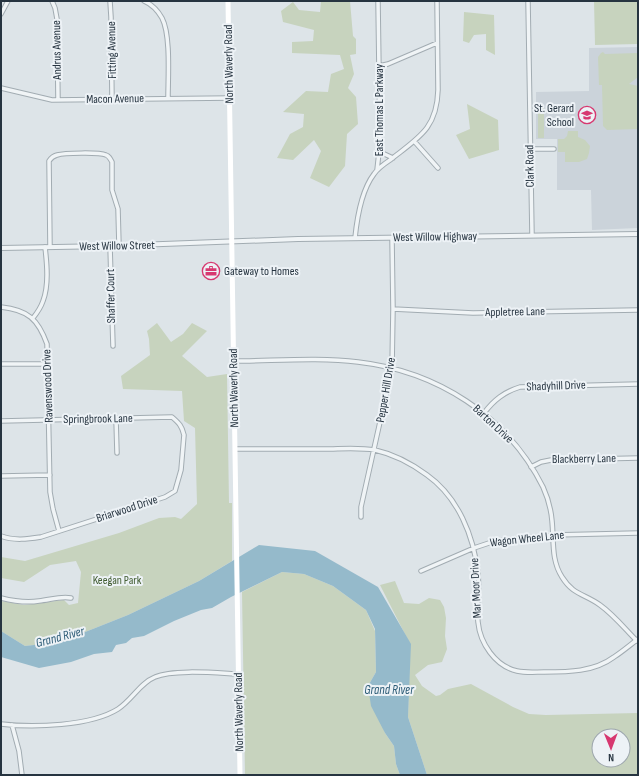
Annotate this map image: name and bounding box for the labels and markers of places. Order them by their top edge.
place label: St. Gerard School [534,101,574,130]
school or university icon: St. Gerard School [577,105,597,125]
office icon: Gateway to Homes [201,261,221,281]
place label: Gateway to Homes [224,264,299,279]

